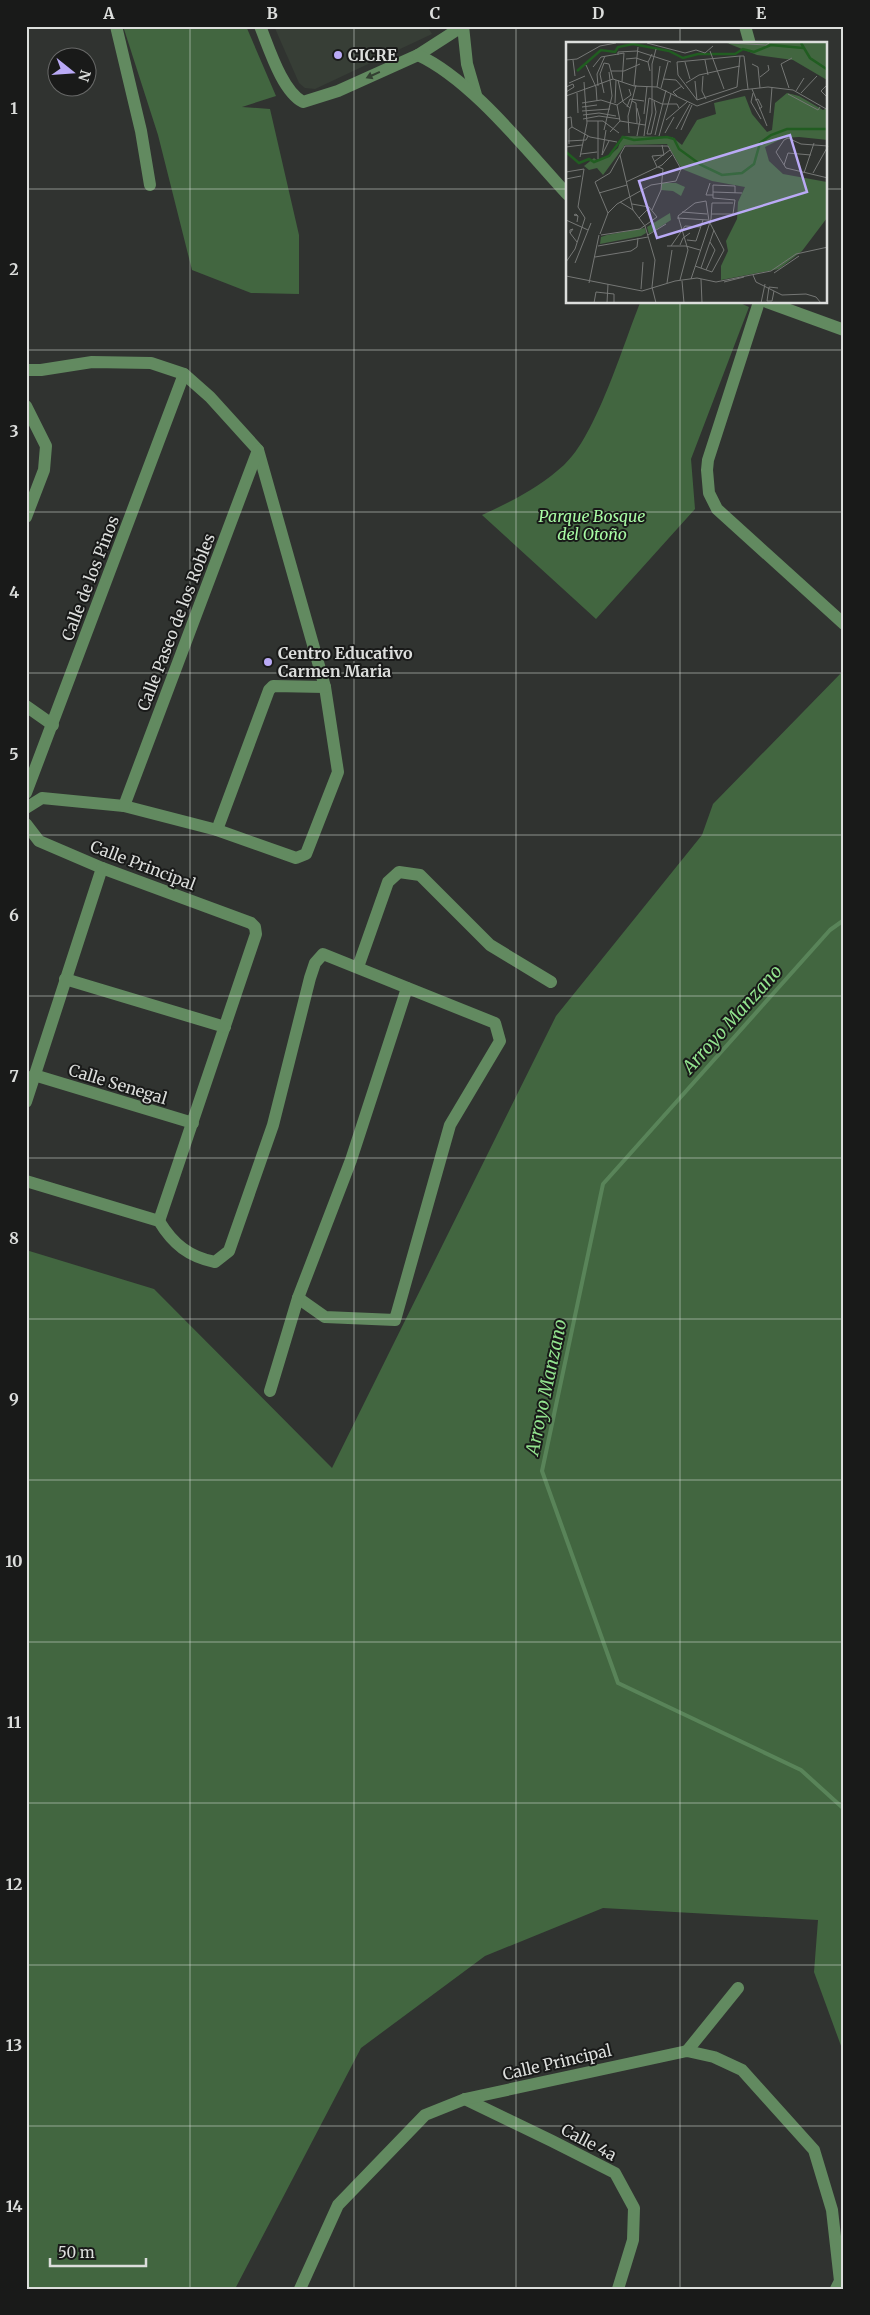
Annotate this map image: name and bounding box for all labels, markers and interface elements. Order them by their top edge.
text: A [102,3,115,23]
text: B [266,3,278,23]
text: C [430,3,440,23]
text: D [592,3,604,23]
text: E [756,3,767,23]
inset map [566,42,828,304]
place label: CICRE [348,45,398,65]
north arrow [48,48,98,98]
marker: CICRE [332,49,344,61]
text: N [74,68,95,84]
one-way arrow [366,72,380,80]
text: 1 [10,98,18,118]
text: 2 [9,259,19,279]
text: 3 [9,421,19,441]
park label: Parque Bosque del Otoño [539,506,645,544]
street label: Calle de los Pinos [57,513,123,643]
street label: Calle Paseo de los Robles [133,530,219,714]
text: 4 [9,582,19,602]
place label: Centro Educativo Carmen Maria [278,643,413,681]
marker: Centro Educativo Carmen Maria [262,656,274,668]
text: 5 [9,744,19,764]
street label: Calle Principal [88,836,199,894]
text: 6 [9,905,19,925]
water label: Arroyo Manzano [676,960,787,1080]
street label: Calle Senegal [66,1060,170,1108]
text: 7 [9,1066,19,1086]
text: 8 [9,1228,19,1248]
water label: Arroyo Manzano [520,1317,572,1459]
text: 9 [9,1389,19,1409]
text: 10 [5,1551,23,1571]
text: 11 [7,1712,22,1732]
text: 12 [6,1874,22,1894]
text: 13 [6,2035,22,2055]
street label: Calle Principal [501,2040,613,2084]
street label: Calle 4a [558,2119,621,2165]
text: 14 [6,2196,22,2216]
scale bar [50,2235,146,2267]
text: 50 m [58,2243,95,2262]

